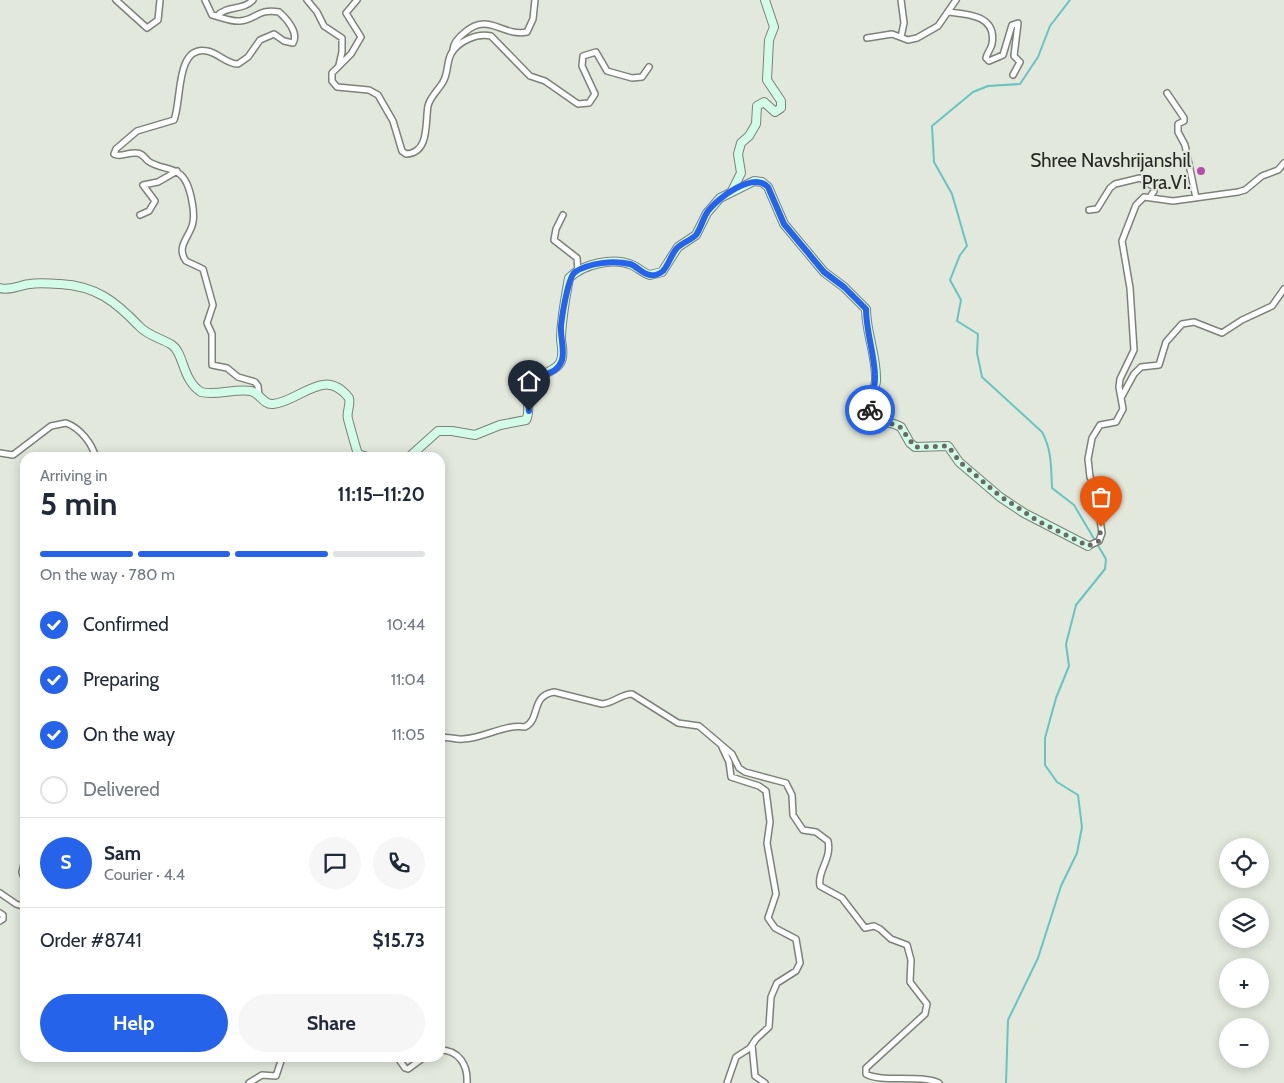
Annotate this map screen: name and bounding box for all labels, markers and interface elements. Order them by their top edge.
place label: Shree Navshrijanshil Pra.Vi. [1030,149,1192,194]
marker: Shree Navshrijanshil Pra.Vi. [1195,165,1207,177]
pin [508,360,550,411]
icon: home [515,367,543,395]
courier [845,385,895,435]
icon: bike [856,396,884,424]
text: Arriving in [40,466,107,485]
pin [1080,476,1122,527]
text: 11:15–11:20 [338,483,425,506]
icon: bag [1087,483,1115,511]
text: 5 min [40,484,118,523]
text: On the way · 780 m [40,565,175,584]
icon: check [40,611,68,639]
text: Confirmed [83,613,169,636]
text: 10:44 [387,615,425,634]
icon: check [40,666,68,694]
text: Preparing [83,668,159,691]
text: 11:04 [391,670,425,689]
icon: check [40,721,68,749]
text: On the way [83,723,175,746]
text: 11:05 [391,725,425,744]
text: Delivered [83,778,160,801]
button: chat [309,837,361,889]
button: phone [373,837,425,889]
map controls [1219,838,1269,1068]
button: locate [1219,838,1269,888]
text: Sam [104,842,141,865]
text: S [60,851,72,874]
text: Courier · 4.4 [104,865,185,884]
button: layers [1219,898,1269,948]
text: Order #8741 [40,929,142,952]
text: $15.73 [373,929,425,952]
button: + [1219,958,1269,1008]
button: Help [40,994,228,1052]
button: Share [238,994,425,1052]
button: − [1219,1018,1269,1068]

